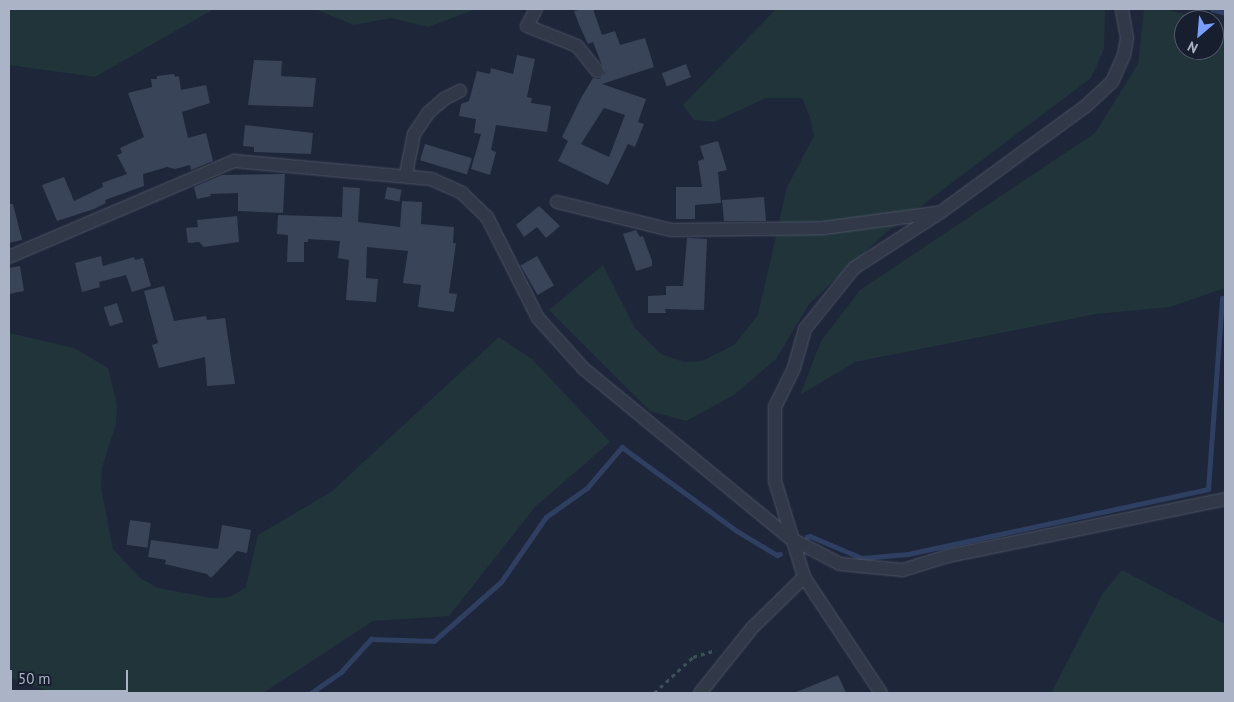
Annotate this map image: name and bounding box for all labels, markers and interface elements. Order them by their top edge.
north arrow [1174,10,1224,60]
text: N [1184,37,1201,58]
scale bar [12,660,130,692]
text: 50 m [18,669,51,688]

